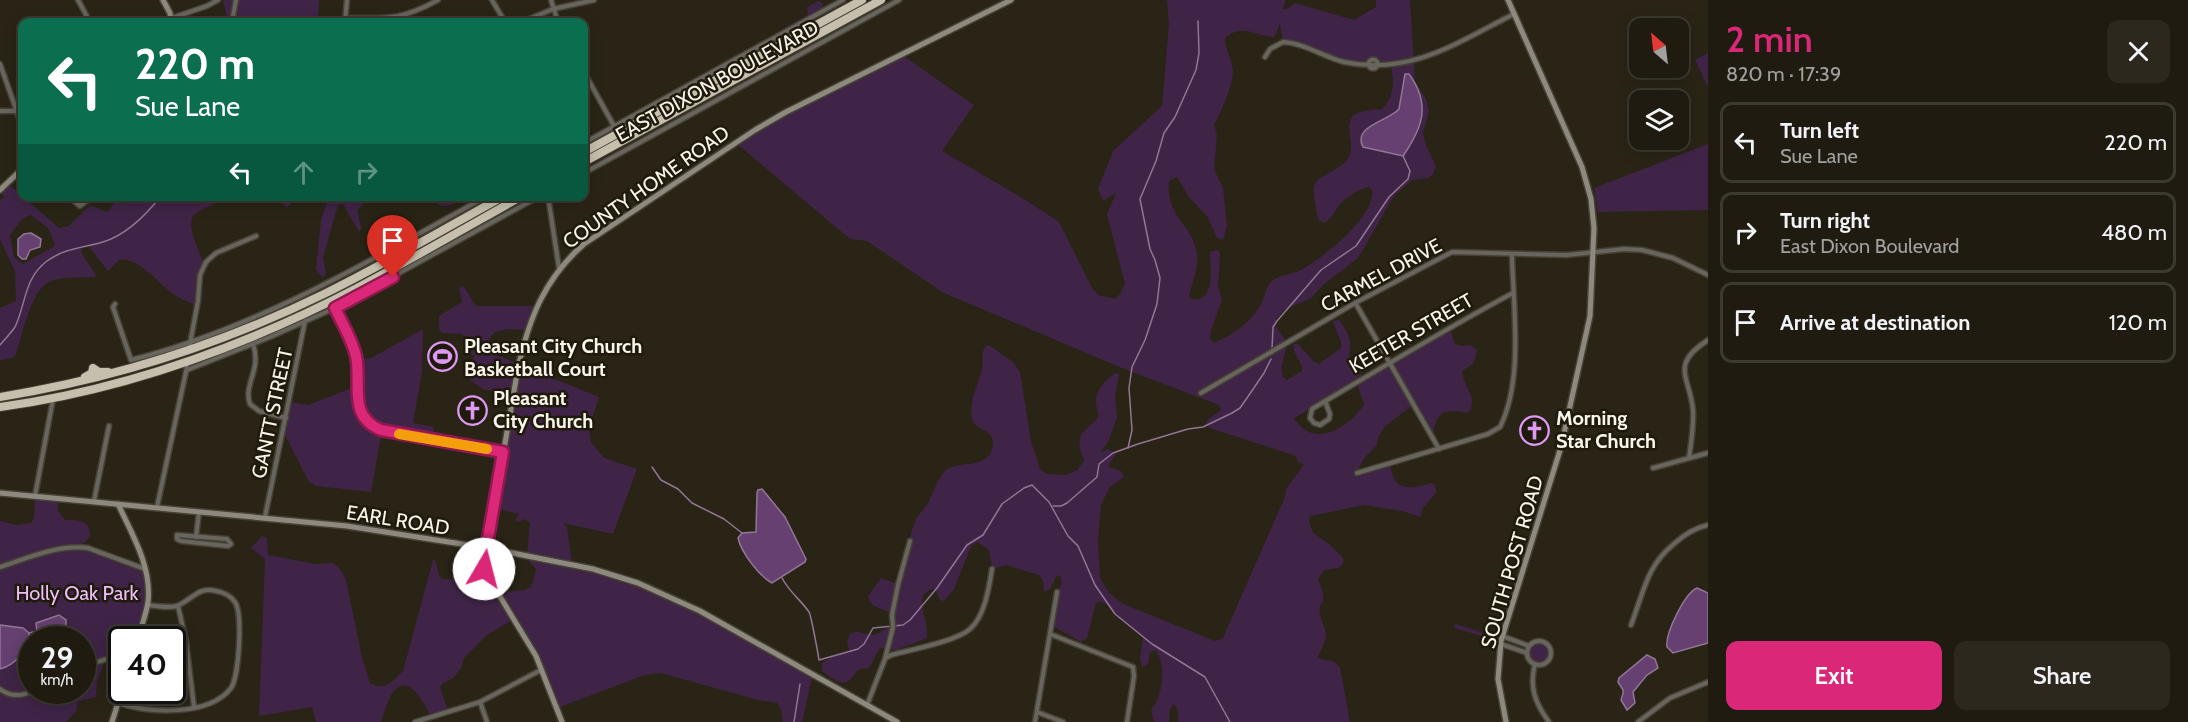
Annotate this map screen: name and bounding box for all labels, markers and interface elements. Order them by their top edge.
street label: EAST DIXON BOULEVARD [611,15,823,147]
text: 2 min [1726,17,1813,61]
north arrow [1629,18,1689,78]
map controls [1629,18,1689,150]
button: close [2107,20,2170,83]
text: 220 m [135,38,255,90]
icon: left [36,42,114,120]
text: 820 m · 17:39 [1726,62,1841,86]
text: Sue Lane [135,90,240,123]
button: layers [1629,90,1689,150]
text: Turn left [1780,117,1859,144]
street label: COUNTY HOME ROAD [558,120,734,254]
icon: left [1729,126,1762,159]
text: 220 m [2104,129,2167,156]
text: Sue Lane [1780,144,1858,168]
icon: left [224,156,257,189]
icon: ahead [287,156,320,189]
icon: right [350,156,383,189]
text: Turn right [1780,207,1870,234]
pin [367,215,418,277]
icon: right [1729,216,1762,249]
text: 480 m [2101,219,2167,246]
icon: arrive [376,224,409,257]
street label: CARMEL DRIVE [1316,233,1446,317]
text: East Dixon Boulevard [1780,234,1959,258]
street label: KEETER STREET [1345,288,1477,378]
icon: arrive [1729,306,1762,339]
text: Arrive at destination [1780,309,1970,336]
text: 120 m [2109,309,2167,336]
place label: Pleasant City Church Basketball Court [464,334,642,381]
sports icon: Pleasant City Church Basketball Court [427,341,459,373]
street label: GANTT STREET [246,345,298,480]
place label: Pleasant City Church [493,386,593,433]
church icon: Pleasant City Church [456,394,488,426]
place label: Morning Star Church [1556,406,1656,453]
church icon: Morning Star Church [1519,414,1551,446]
street label: SOUTH POST ROAD [1476,473,1548,651]
street label: EARL ROAD [345,500,451,540]
position arrow [452,537,516,601]
park label: Holly Oak Park [15,581,139,605]
speed limit sign: 40 [108,626,186,704]
text: 29 [41,639,73,676]
button: Exit [1726,641,1942,710]
button: Share [1954,641,2170,710]
text: km/h [41,671,73,689]

